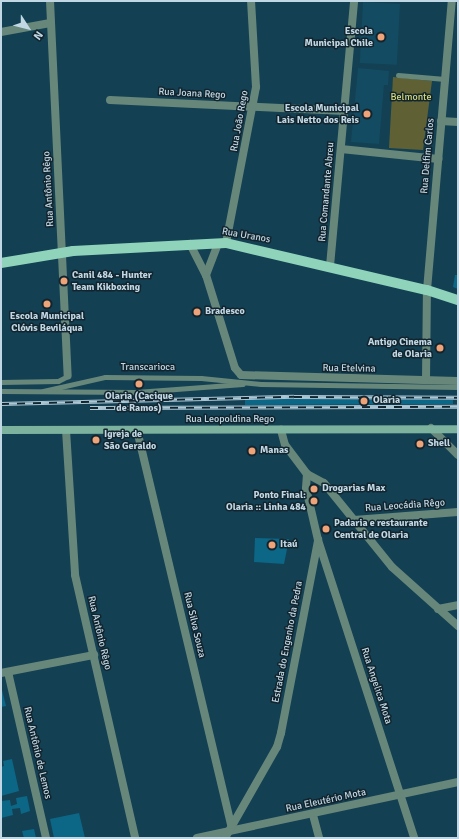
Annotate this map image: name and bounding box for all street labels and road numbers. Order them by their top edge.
street label: Rua Joana Rego [158,86,226,102]
street label: Rua João Rego [229,89,251,153]
street label: Rua Delfim Carlos [419,118,437,194]
street label: Rua Comandante Abreu [317,142,337,242]
street label: Rua Antônio Rêgo [41,151,57,227]
street label: Rua Uranos [221,226,271,246]
street label: Transcarioca [121,362,175,374]
street label: Rua Etelvina [322,363,376,375]
street label: Rua Leopoldina Rego [185,414,275,426]
street label: Rua Leocádia Rêgo [365,497,445,515]
street label: Estrada do Engenho da Pedra [270,580,306,704]
street label: Rua Silva Souza [181,591,207,659]
street label: Rua Antônio Rêgo [85,595,113,671]
street label: Rua Angelica Mota [358,646,394,726]
street label: Rua Antônio de Lemos [21,706,53,800]
street label: Rua Eleutério Mota [285,787,367,815]

